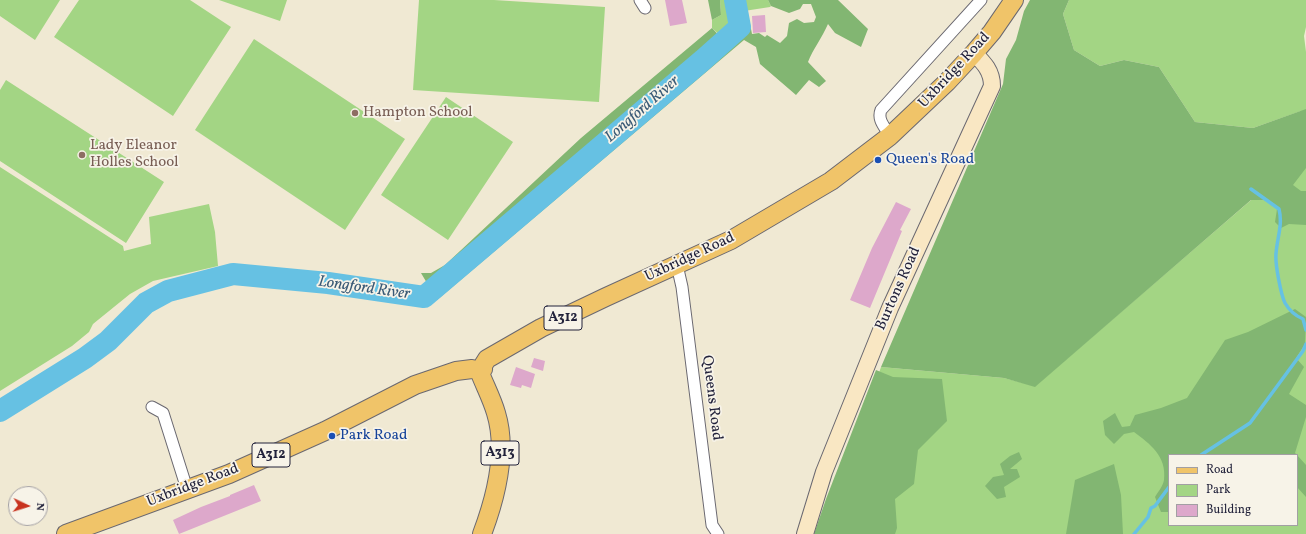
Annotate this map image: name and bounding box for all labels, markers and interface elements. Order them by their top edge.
street label: Uxbridge Road [915,29,995,113]
water label: Longford River [602,72,684,148]
place label: Hampton School [363,104,473,122]
marker: Hampton School [350,108,360,118]
place label: Lady Eleanor Holles School [90,137,178,172]
marker: Lady Eleanor Holles School [77,150,87,160]
place label: Queen's Road [886,151,974,169]
marker: Queen's Road [873,155,883,165]
street label: Uxbridge Road [642,229,738,287]
street label: Burtons Road [873,244,925,334]
water label: Longford River [317,273,411,305]
road number: A312 [544,306,582,330]
street label: Queens Road [697,354,725,442]
place label: Park Road [340,427,408,445]
marker: Park Road [327,431,337,441]
road number: A313 [481,441,519,465]
road number: A312 [252,443,290,467]
legend [1168,454,1298,526]
street label: Uxbridge Road [144,460,242,512]
text: Road [1206,462,1233,478]
text: Park [1206,482,1231,498]
north arrow [8,486,48,526]
text: N [32,502,47,511]
text: Building [1206,502,1251,518]

